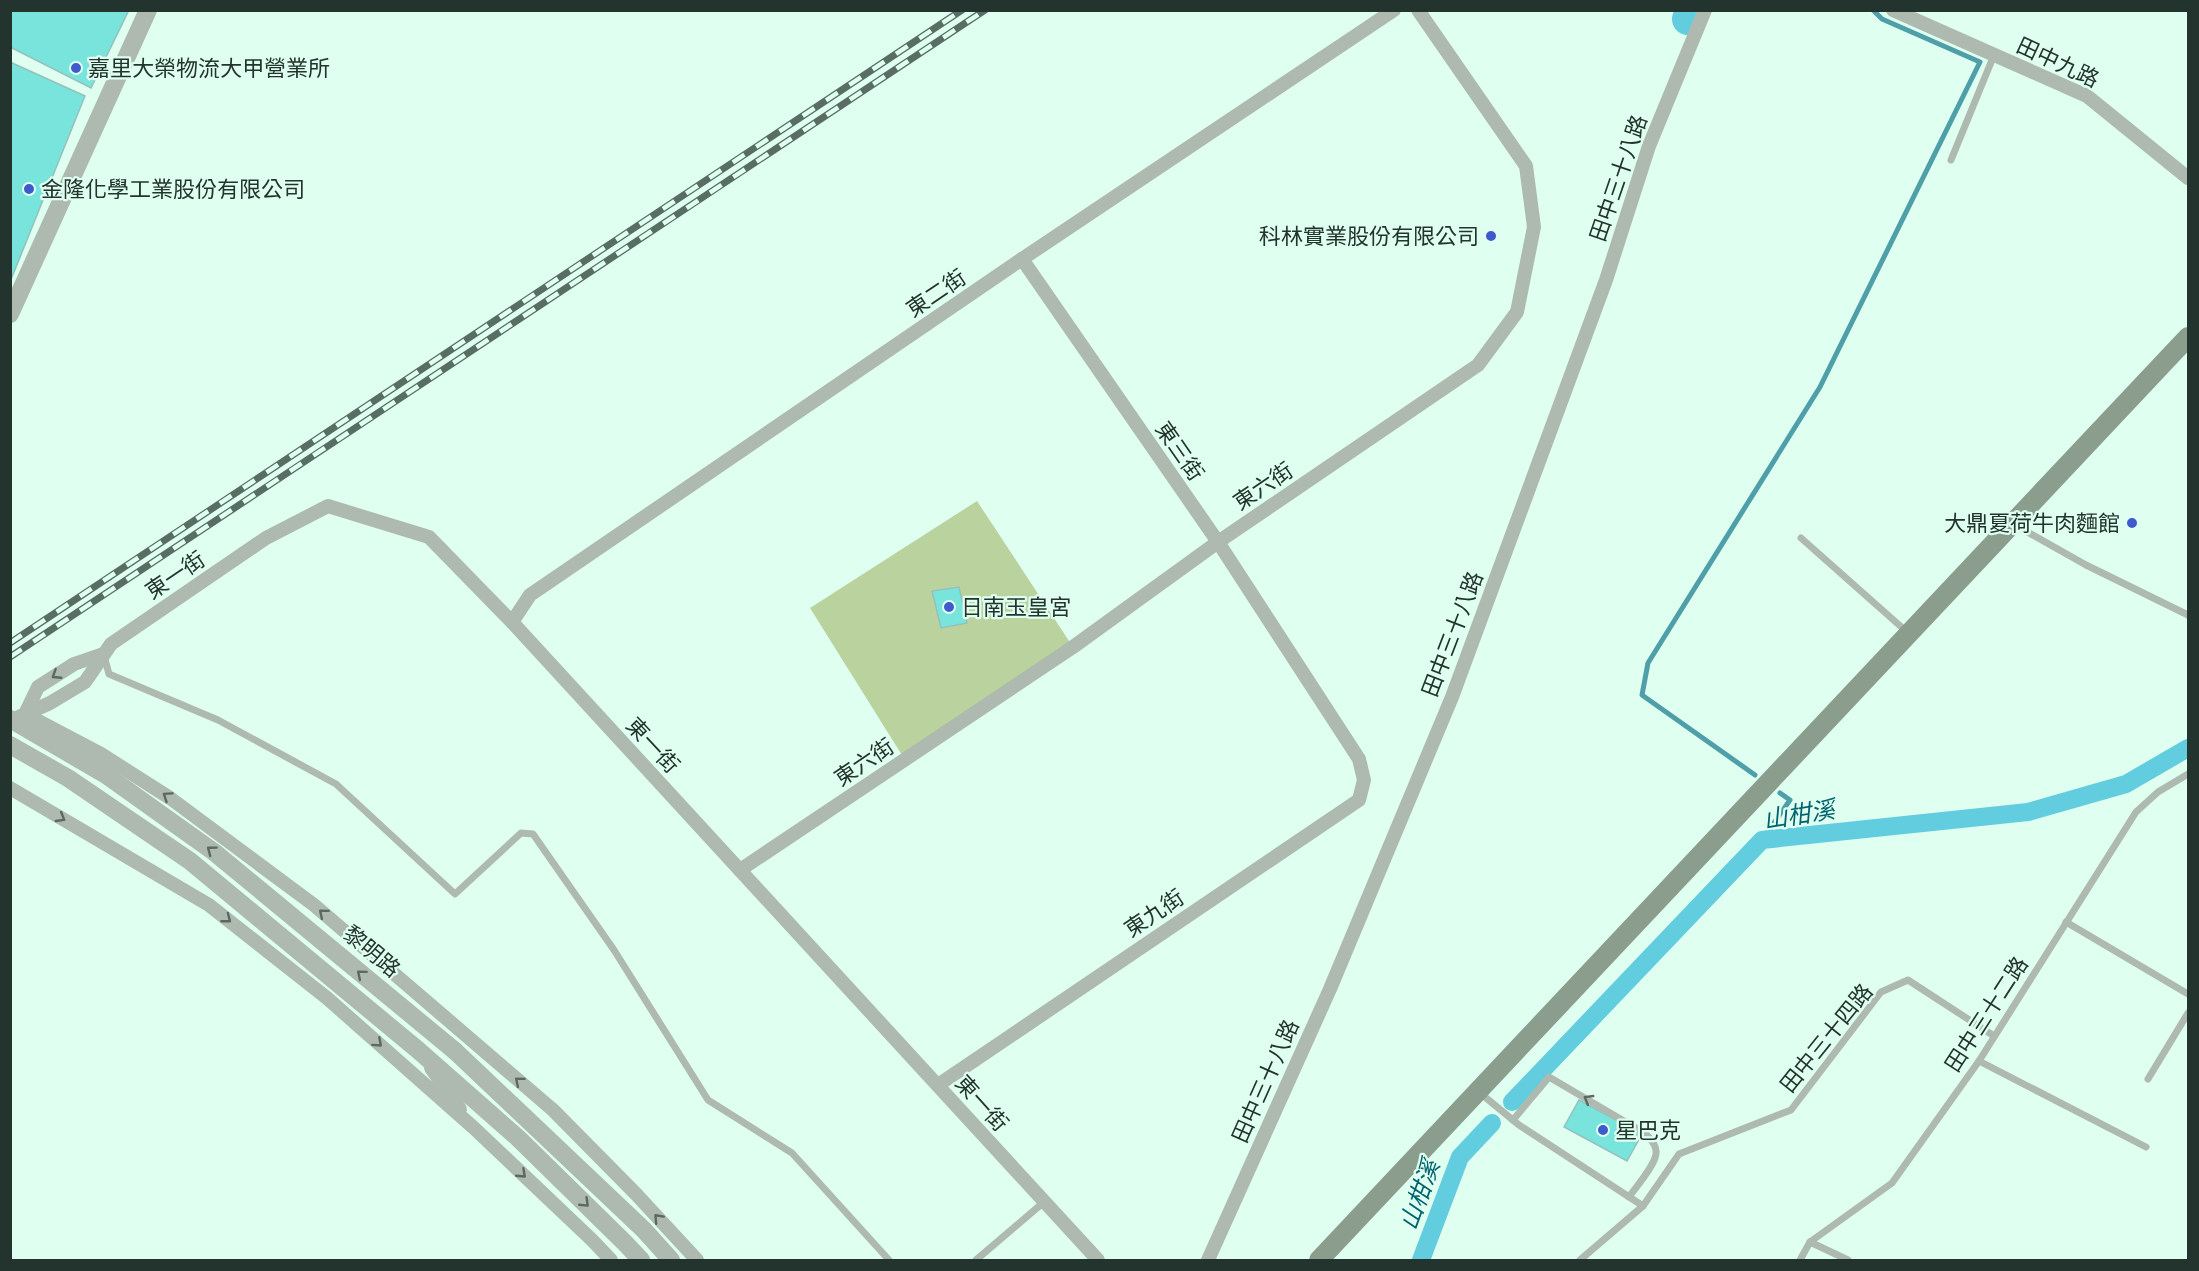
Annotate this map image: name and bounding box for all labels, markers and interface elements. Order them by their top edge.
street label: 田中九路 [2012,31,2104,93]
place label: 嘉里大榮物流大甲營業所 [88,54,330,82]
marker: 嘉里大榮物流大甲營業所 [69,61,83,75]
street label: 田中三十八路 [1583,111,1653,245]
place label: 金隆化學工業股份有限公司 [41,175,305,203]
marker: 金隆化學工業股份有限公司 [22,182,36,196]
place label: 科林實業股份有限公司 [1259,222,1479,250]
marker: 科林實業股份有限公司 [1484,229,1498,243]
street label: 東二街 [901,263,971,323]
street label: 東三街 [1150,416,1210,486]
street label: 東六街 [1228,456,1298,516]
place label: 大鼎夏荷牛肉麵館 [1944,509,2120,537]
marker: 大鼎夏荷牛肉麵館 [2125,516,2139,530]
street label: 東一街 [140,545,210,605]
street label: 田中三十八路 [1415,567,1489,701]
place label: 日南玉皇宮 [961,593,1071,621]
marker: 日南玉皇宮 [942,600,956,614]
one-way arrow [52,668,63,679]
street label: 東一街 [620,711,686,779]
street label: 東六街 [829,732,899,792]
one-way arrow [162,793,173,804]
water label: 山柑溪 [1761,793,1840,835]
one-way arrow [55,810,65,822]
one-way arrow [206,846,217,857]
street label: 東九街 [1119,883,1189,943]
one-way arrow [319,909,330,920]
one-way arrow [220,912,231,923]
street label: 黎明路 [338,919,406,983]
street label: 田中三十二路 [1938,951,2034,1077]
one-way arrow [357,970,368,981]
street label: 田中三十四路 [1774,978,1878,1098]
street label: 田中三十八路 [1225,1015,1305,1147]
one-way arrow [371,1036,381,1047]
street label: 東一街 [950,1069,1014,1137]
one-way arrow [515,1077,526,1088]
one-way arrow [1584,1095,1594,1107]
place label: 星巴克 [1615,1116,1681,1144]
marker: 星巴克 [1596,1123,1610,1137]
water label: 山柑溪 [1393,1153,1447,1234]
one-way arrow [516,1167,526,1178]
one-way arrow [578,1196,588,1207]
one-way arrow [654,1214,665,1225]

